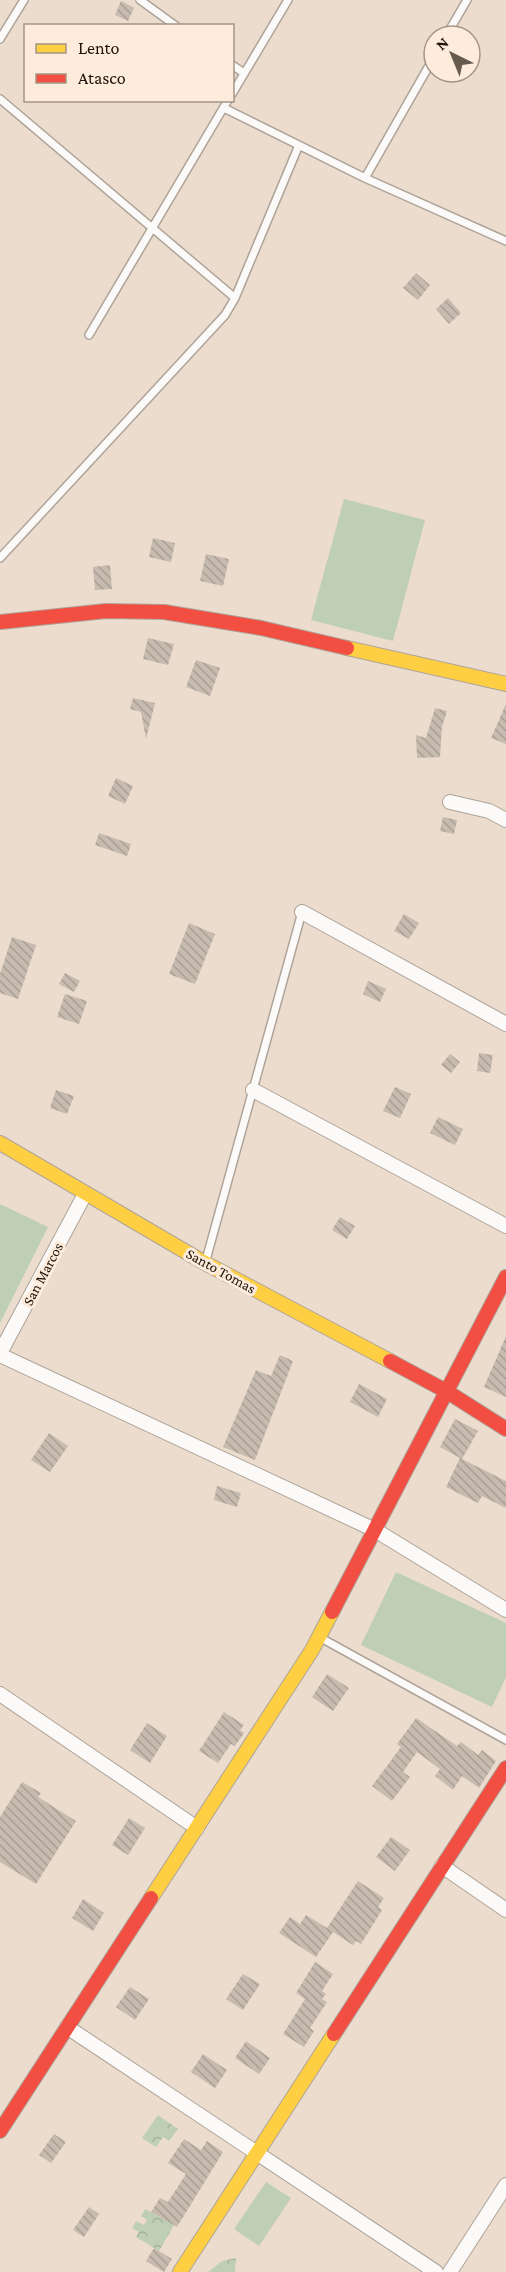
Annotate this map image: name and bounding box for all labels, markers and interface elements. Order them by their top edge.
legend [24,24,234,102]
north arrow [422,24,482,84]
text: N [432,33,452,53]
text: Lento [78,38,119,58]
text: Atasco [78,68,126,88]
street label: San Marcos [20,1240,66,1308]
street label: Santo Tomas [183,1245,259,1297]

